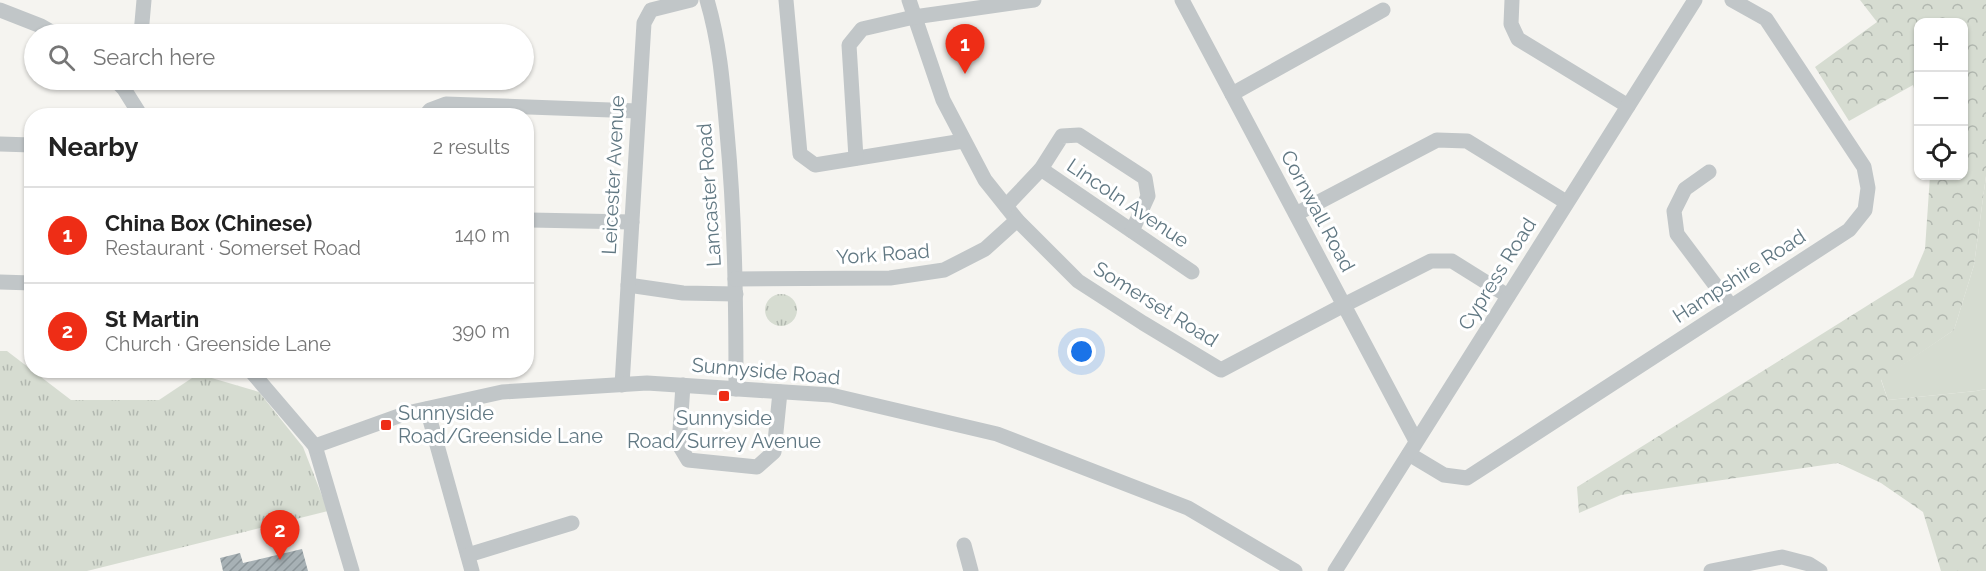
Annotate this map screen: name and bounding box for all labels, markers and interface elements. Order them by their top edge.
map controls [1914,18,1968,180]
button: + [1914,18,1968,72]
search box [24,24,534,90]
pin: 1 [946,25,984,74]
icon: search [45,41,78,74]
text: Search here [93,44,215,70]
button: − [1914,72,1968,126]
street label: Leicester Avenue [597,95,629,255]
street label: Lancaster Road [692,123,726,267]
button: locate [1914,126,1968,180]
text: Nearby [48,132,138,162]
text: 2 results [433,135,510,159]
street label: Cornwall Road [1276,146,1360,276]
street label: Lincoln Avenue [1062,153,1194,253]
text: China Box (Chinese) [105,210,312,236]
street label: Cypress Road [1453,213,1541,335]
text: 1 [63,223,72,247]
text: 140 m [455,223,510,247]
street label: Hampshire Road [1668,224,1810,328]
text: Restaurant · Somerset Road [105,236,361,260]
street label: York Road [835,239,931,269]
street label: Somerset Road [1089,256,1223,352]
text: St Martin [105,306,199,332]
text: 2 [62,319,73,343]
text: 390 m [452,319,510,343]
text: Church · Greenside Lane [105,332,331,356]
your location [1067,337,1096,366]
street label: Sunnyside Road [691,353,841,389]
marker: Sunnyside Road/Surrey Avenue [717,389,731,403]
place label: Sunnyside Road/Greenside Lane [398,401,603,448]
place label: Sunnyside Road/Surrey Avenue [627,406,821,453]
marker: Sunnyside Road/Greenside Lane [379,418,393,432]
pin: 2 [260,510,300,560]

